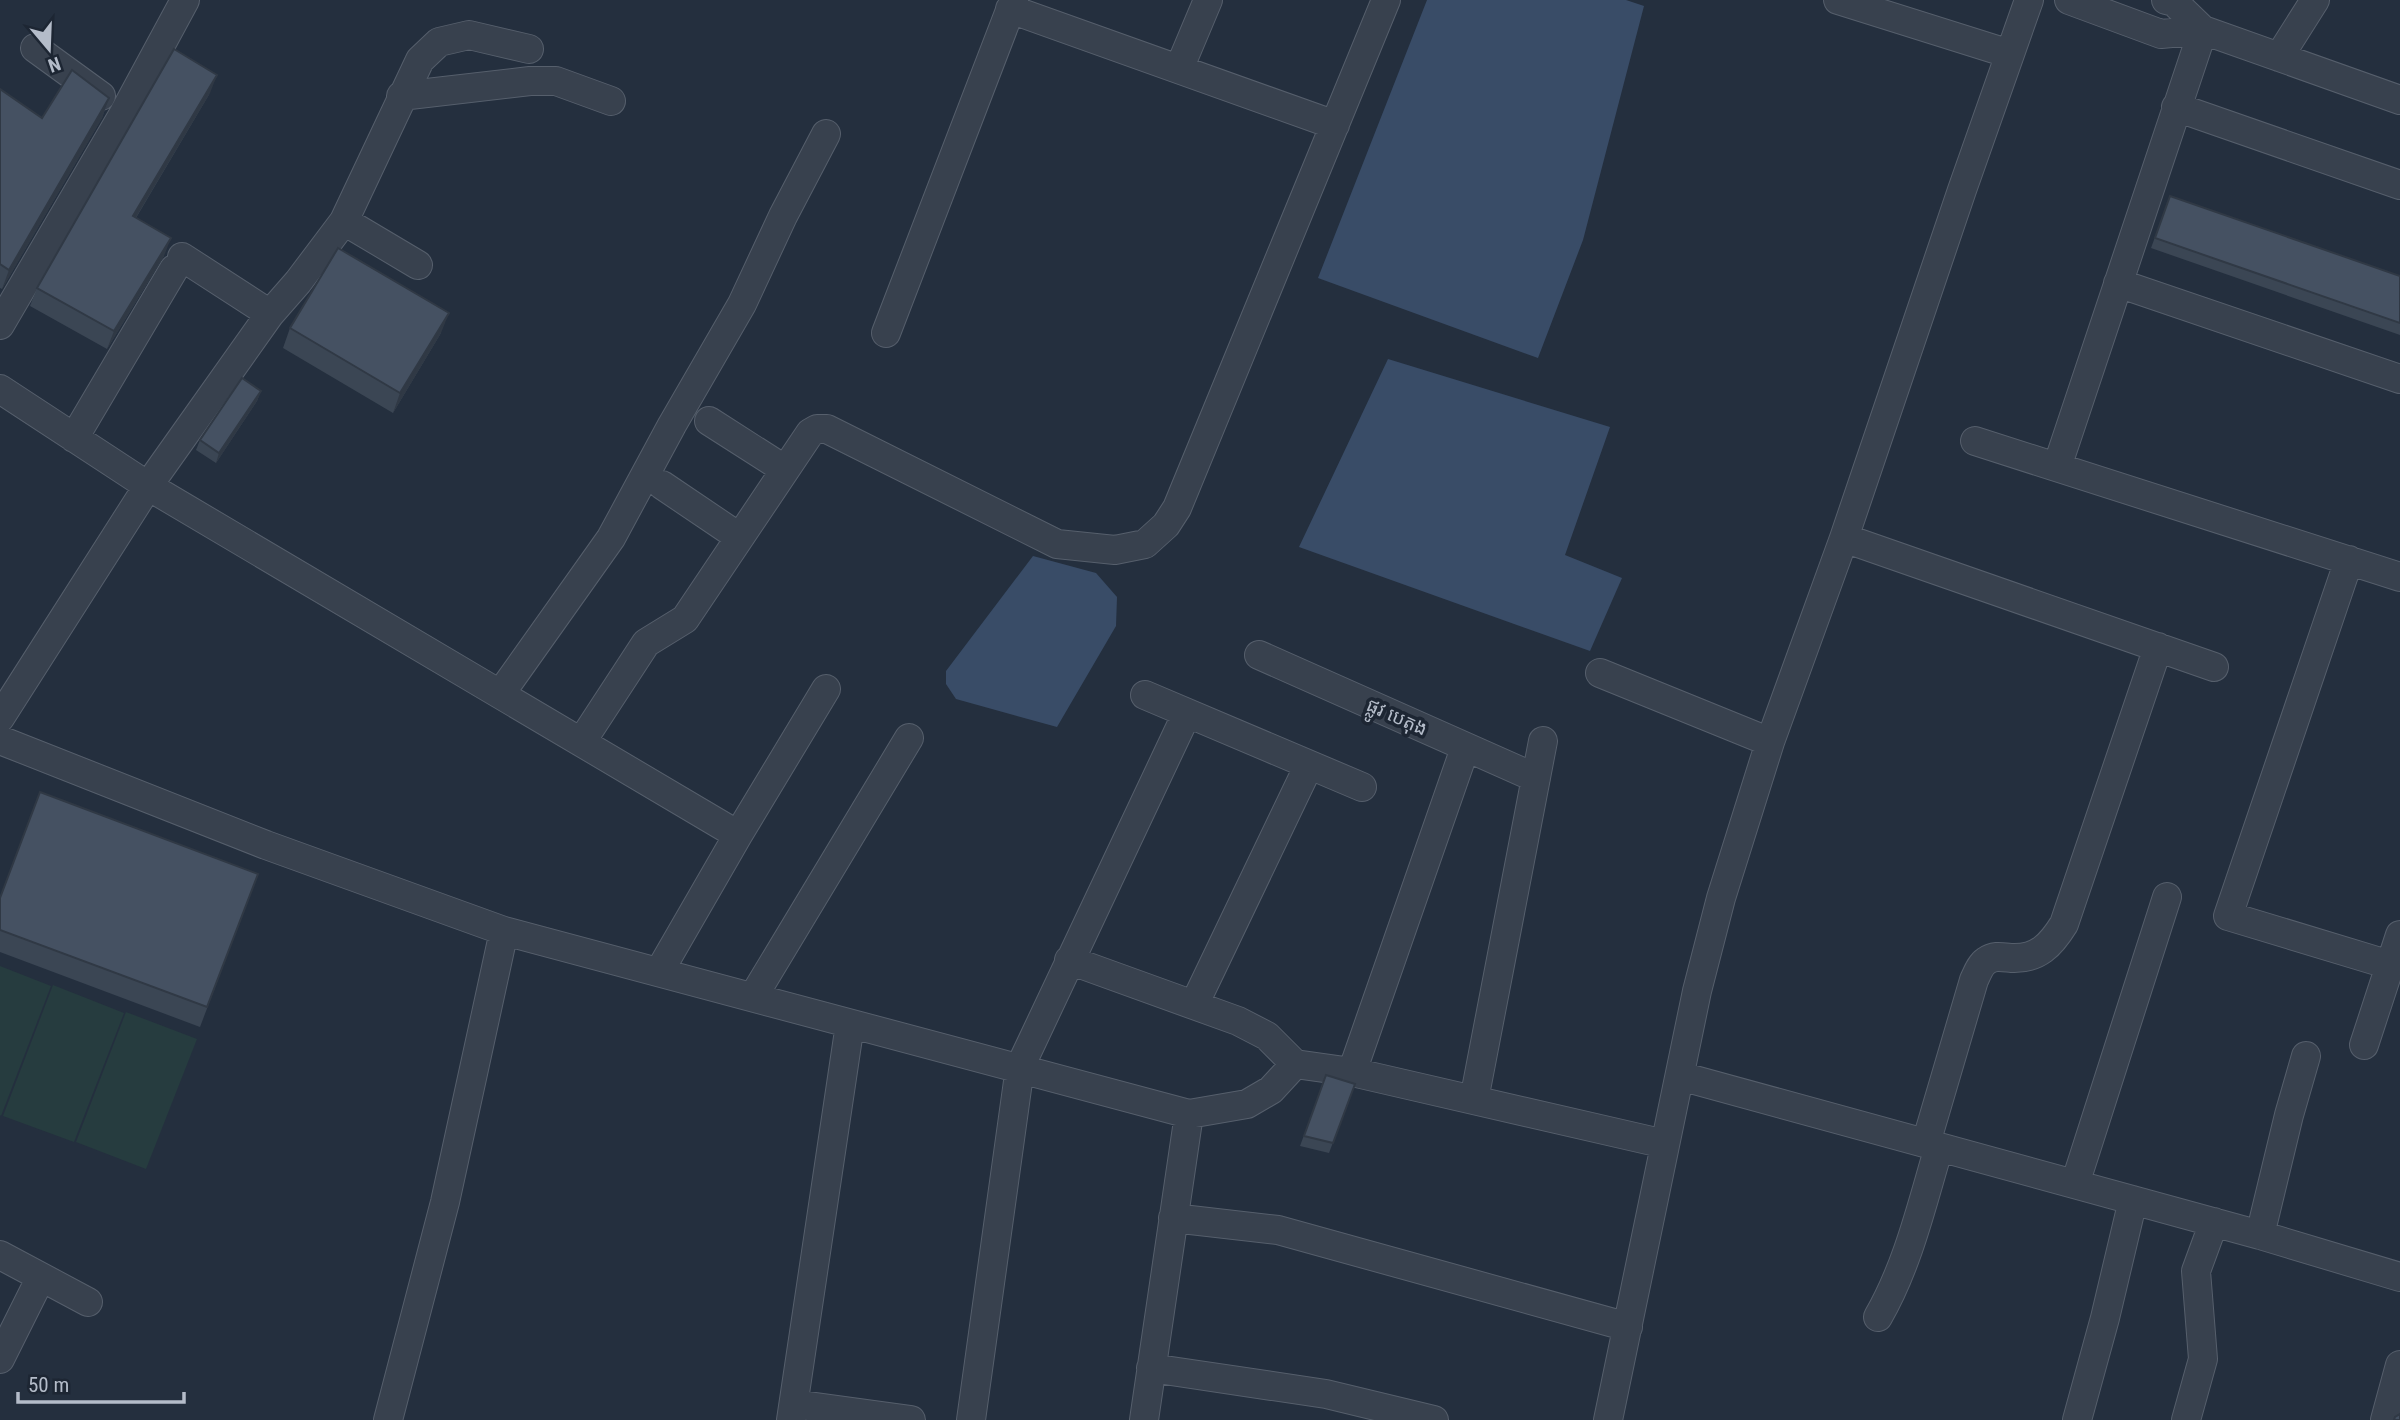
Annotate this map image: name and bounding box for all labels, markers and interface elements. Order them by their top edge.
north arrow [14,14,84,84]
text: N [45,52,64,77]
street label: ផ្លូវ បេតុង [1361,693,1431,746]
scale bar [18,1360,184,1404]
text: 50 m [28,1373,69,1397]

